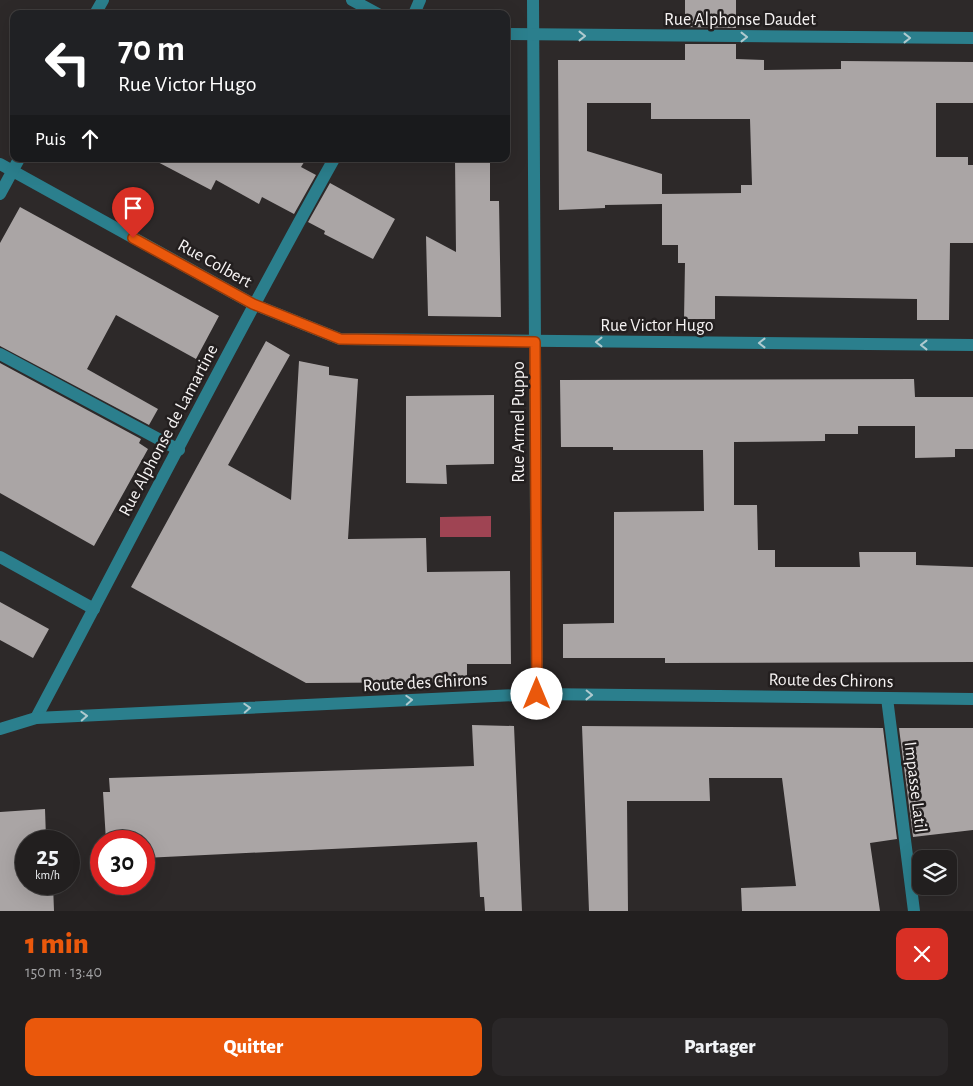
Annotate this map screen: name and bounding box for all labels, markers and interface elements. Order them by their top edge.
street label: Rue Alphonse Daudet [664,11,816,29]
icon: left [35,30,100,95]
one-way arrow [578,31,586,41]
text: 70 m [118,32,185,67]
one-way arrow [740,32,748,42]
one-way arrow [903,33,911,43]
text: Rue Victor Hugo [118,73,257,95]
icon: ahead [76,125,104,153]
text: Puis [35,130,66,149]
pin [112,187,154,238]
icon: arrive [119,194,147,222]
street label: Rue Colbert [175,236,255,292]
street label: Rue Victor Hugo [600,317,714,335]
one-way arrow [595,337,603,347]
one-way arrow [758,338,766,349]
one-way arrow [920,340,928,350]
street label: Rue Alphonse de Lamartine [116,342,222,519]
street label: Rue Armel Puppo [510,361,528,483]
position arrow [510,667,562,719]
street label: Route des Chirons [362,671,488,695]
street label: Route des Chirons [768,671,894,691]
one-way arrow [585,690,593,700]
one-way arrow [405,695,413,706]
one-way arrow [243,703,251,714]
one-way arrow [80,711,88,722]
street label: Impasse Latil [901,741,930,834]
speed limit sign: 30 [90,830,155,895]
text: 25 [36,844,59,869]
map controls [912,850,957,895]
button: layers [912,850,957,895]
text: km/h [35,869,60,881]
button: close [896,928,948,980]
text: 1 min [25,929,89,959]
text: 150 m · 13:40 [25,964,102,980]
button: Quitter [25,1018,482,1076]
button: Partager [492,1018,948,1076]

